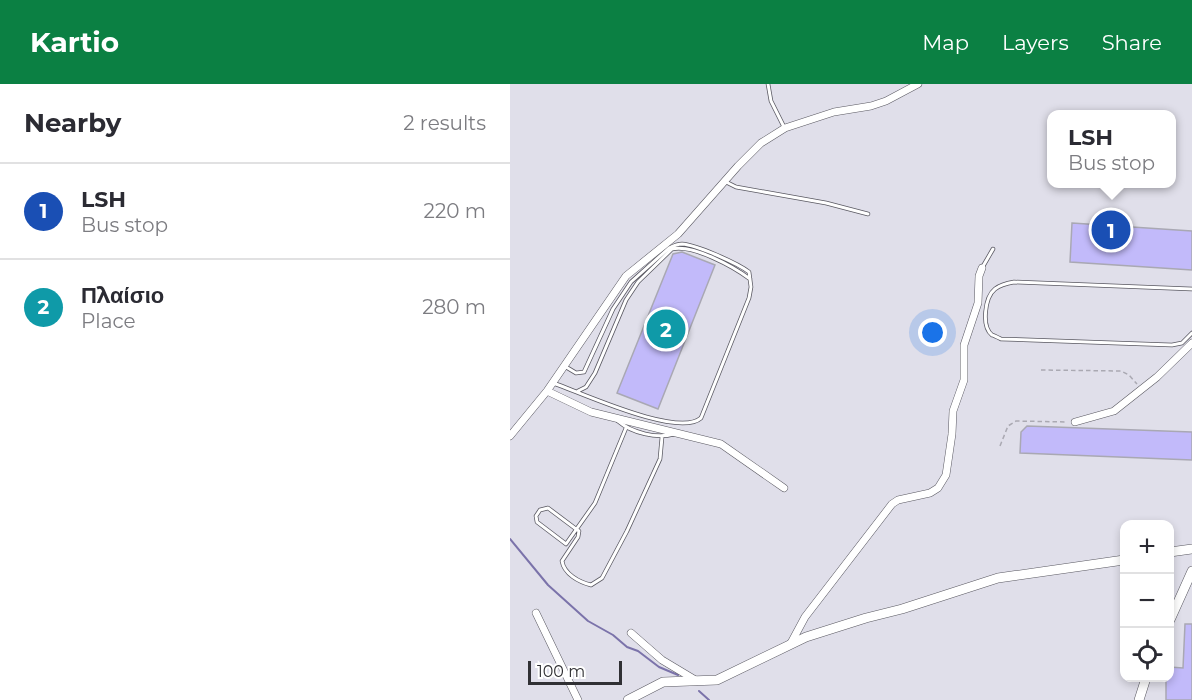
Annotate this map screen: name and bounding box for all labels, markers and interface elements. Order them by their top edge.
text: Kartio [30,25,119,59]
text: Map [922,30,969,55]
text: Layers [1002,30,1069,55]
text: Share [1102,30,1162,55]
text: Nearby [24,107,121,139]
popup [1047,110,1176,188]
text: 2 results [403,111,486,135]
text: LSH [1068,124,1113,151]
text: Bus stop [1068,151,1155,175]
text: LSH [81,186,126,213]
text: 1 [40,199,47,223]
text: 220 m [424,199,486,223]
pin: 1 [1092,208,1130,252]
text: Bus stop [81,213,168,237]
text: Πλαίσιο [81,282,164,309]
text: 2 [38,295,49,319]
text: 280 m [422,295,486,319]
pin: 2 [646,306,686,352]
text: Place [81,309,136,333]
your location [918,318,947,347]
map controls [1120,520,1174,682]
button: + [1120,520,1174,574]
button: − [1120,574,1174,628]
button: locate [1120,628,1174,682]
scale bar [528,658,622,686]
text: 100 m [537,662,585,681]

